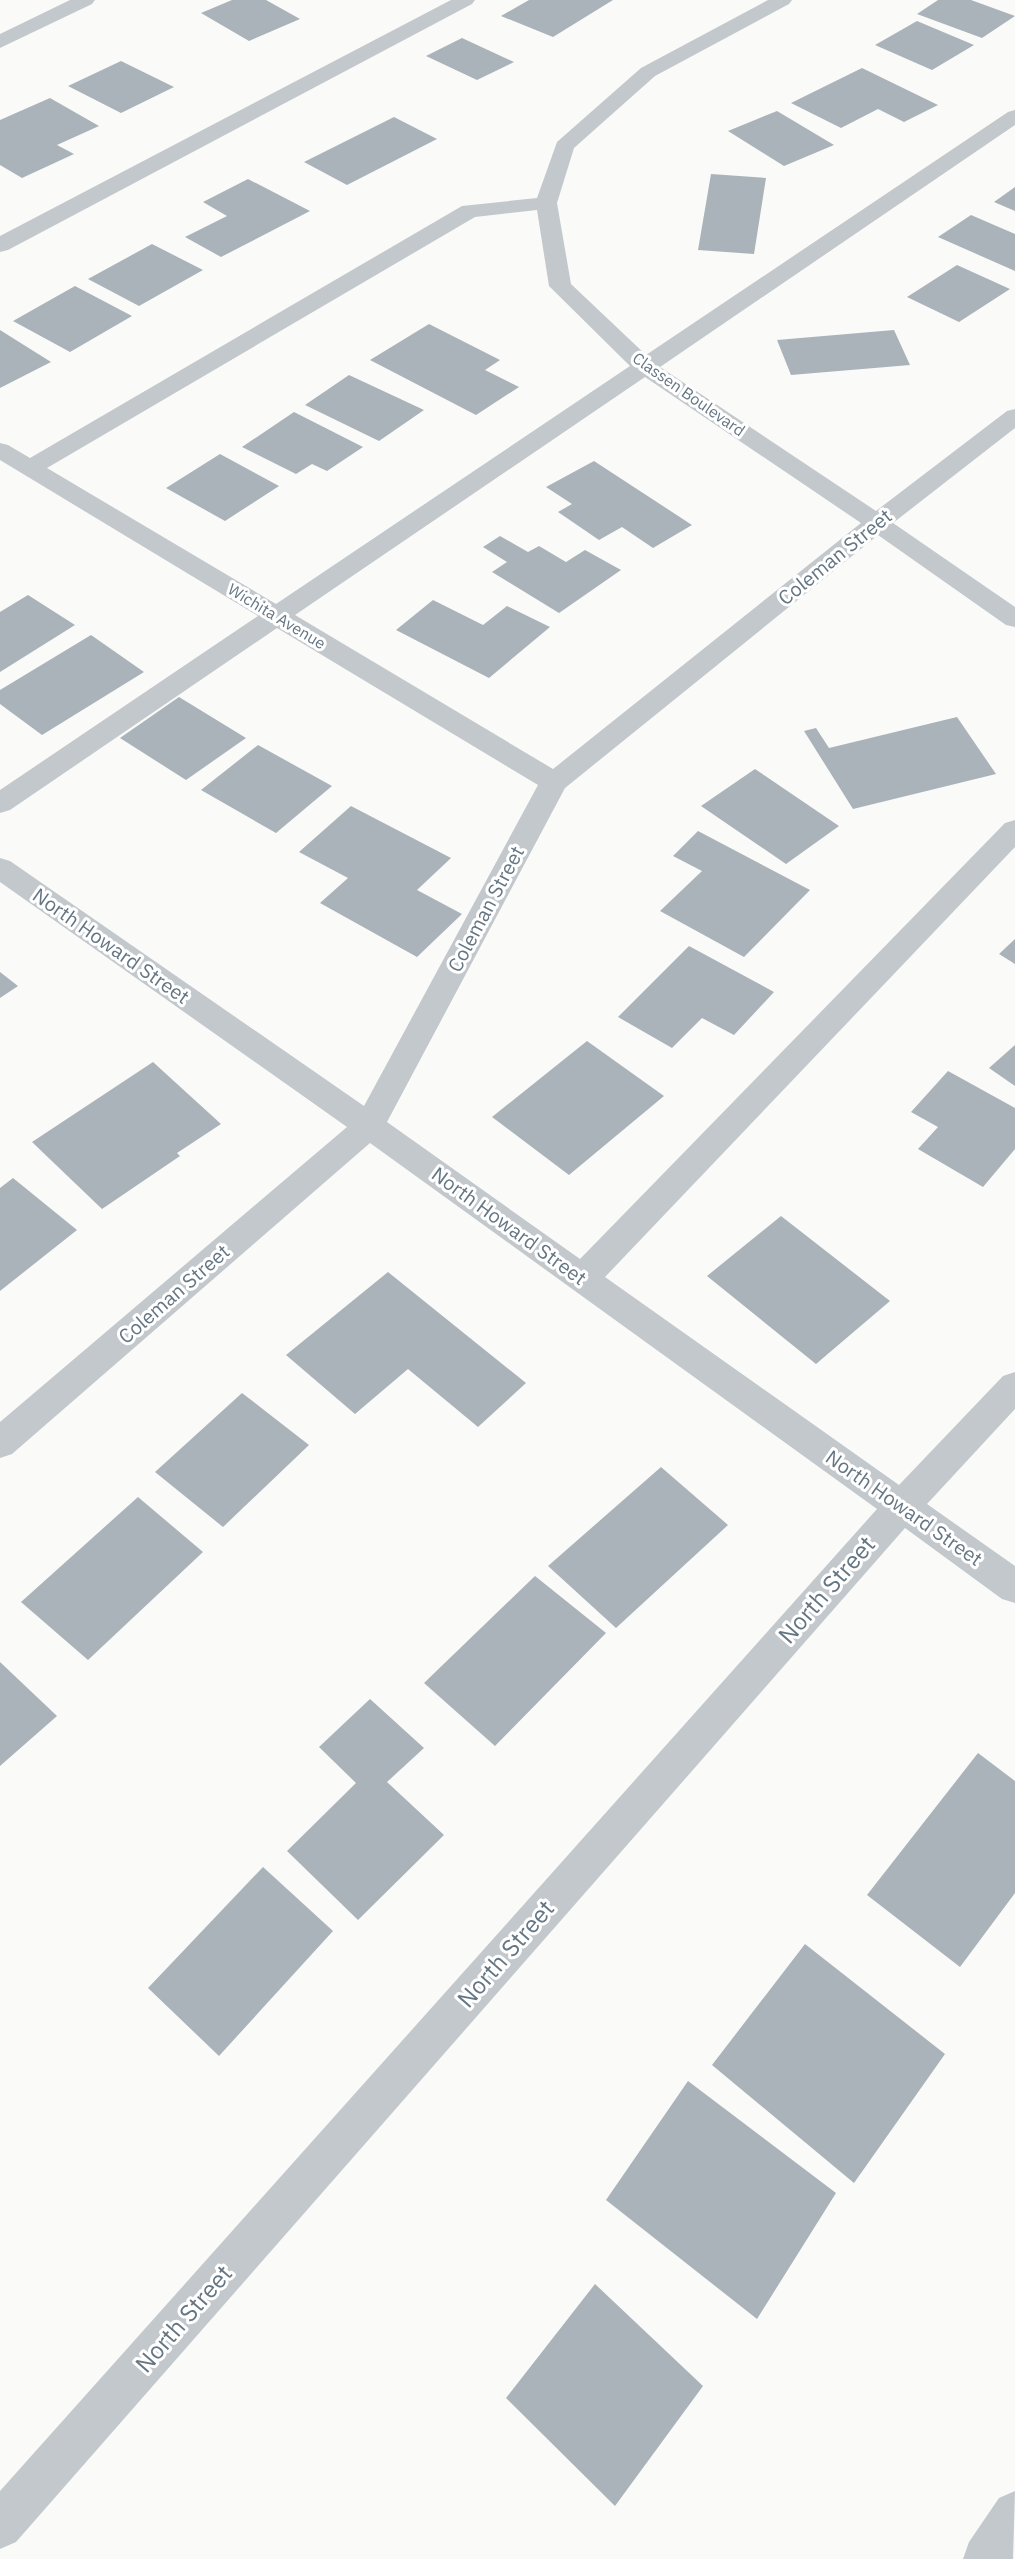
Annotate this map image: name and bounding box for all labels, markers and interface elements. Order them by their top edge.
street label: Classen Boulevard [629,348,749,440]
street label: Coleman Street [772,502,897,611]
street label: Wichita Avenue [224,579,330,653]
street label: Coleman Street [441,841,530,977]
street label: North Howard Street [28,881,195,1010]
street label: North Howard Street [426,1160,592,1291]
street label: Coleman Street [112,1238,235,1349]
street label: North Howard Street [821,1443,988,1572]
street label: North Street [771,1529,882,1650]
street label: North Street [450,1893,561,2014]
street label: North Street [128,2258,239,2379]

